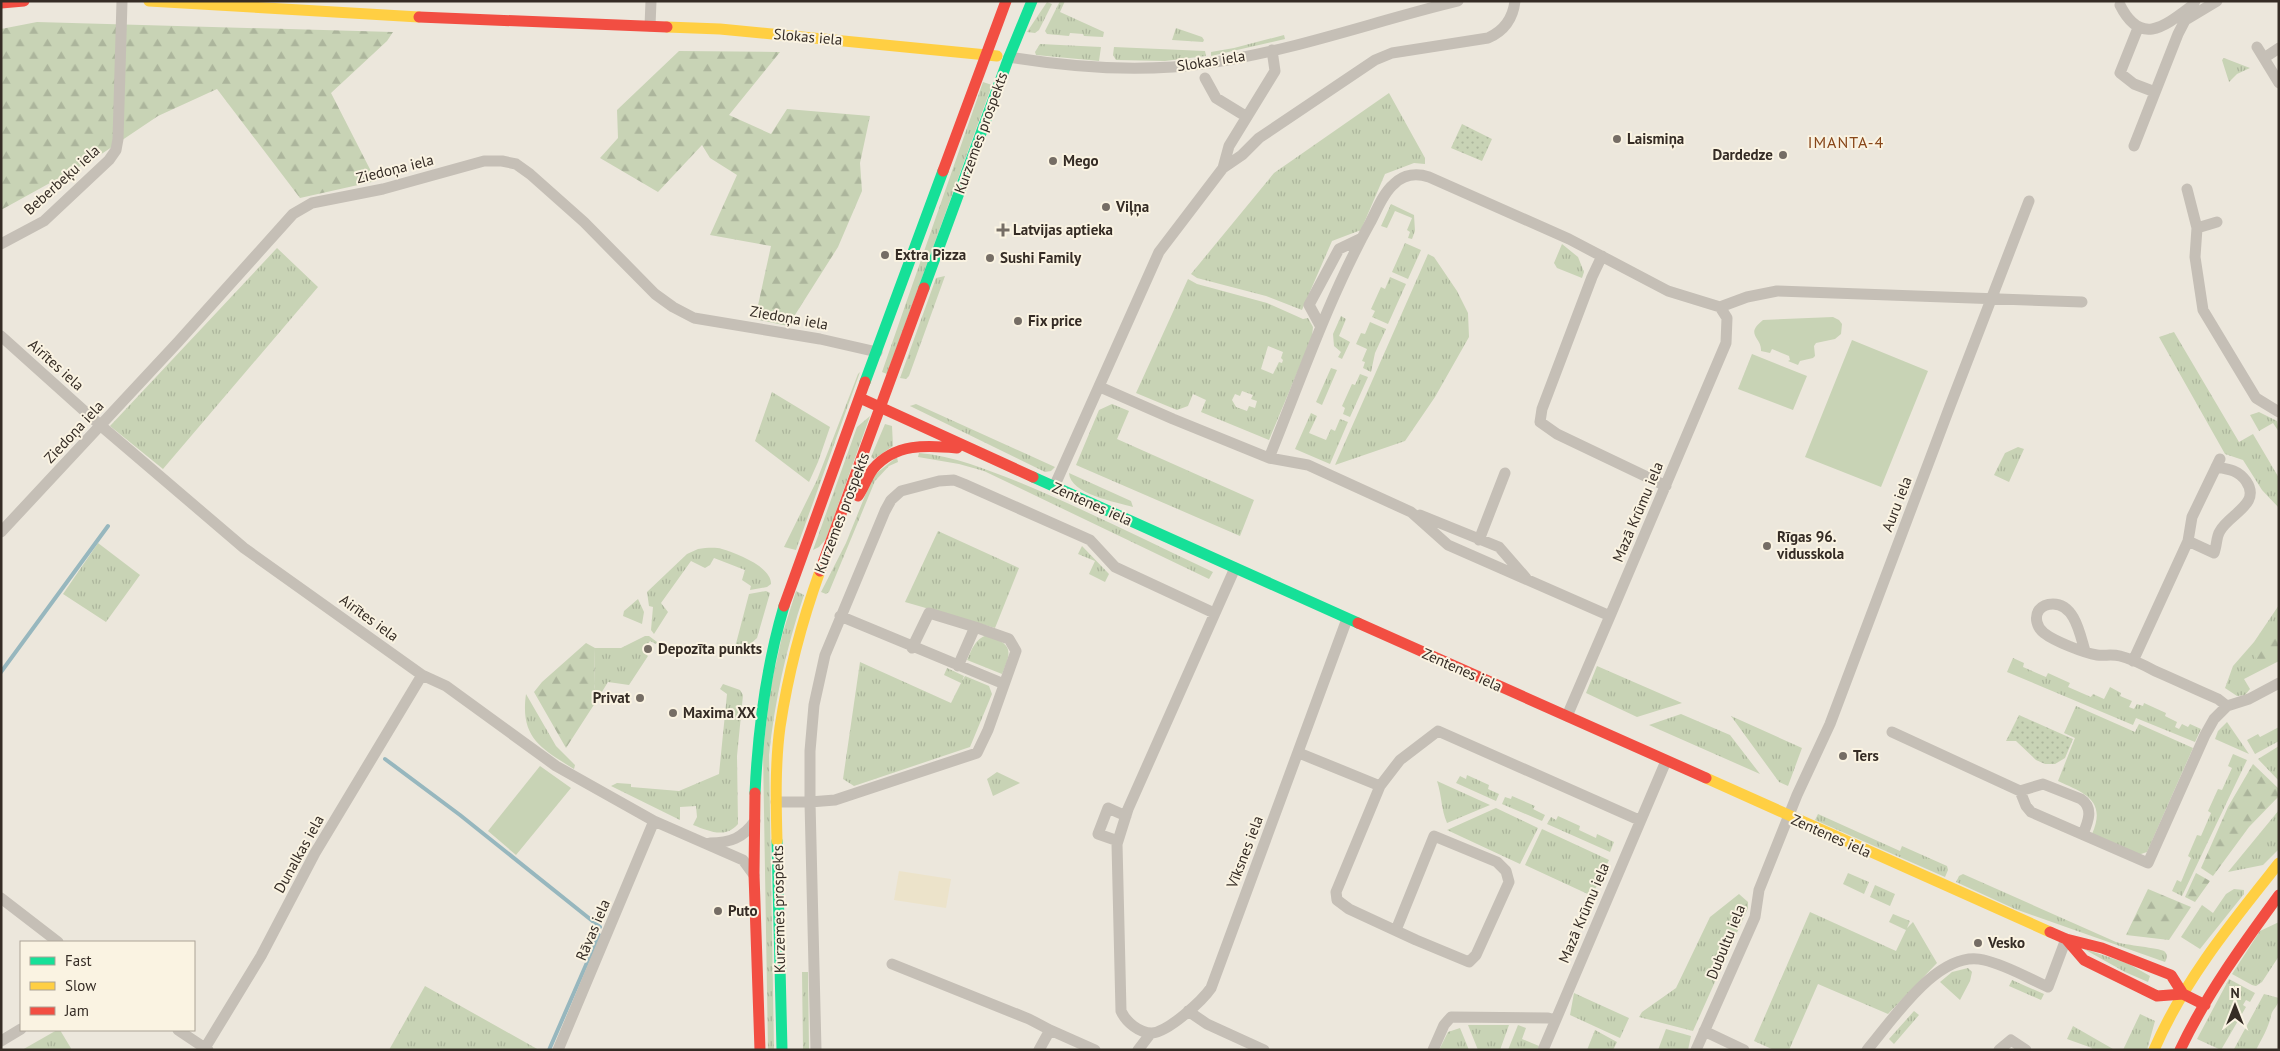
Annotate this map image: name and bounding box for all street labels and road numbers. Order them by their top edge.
street label: Slokas iela [773,24,843,49]
street label: Slokas iela [1175,46,1246,75]
street label: Kurzemes prospekts [950,69,1011,196]
street label: Beberbeķu iela [20,141,104,219]
street label: Ziedoņa iela [354,150,436,187]
street label: Ziedoņa iela [749,301,830,334]
street label: Airītes iela [25,335,88,395]
street label: Ziedoņa iela [40,396,108,467]
street label: Kurzemes prospekts [810,450,873,576]
street label: Mazā Krūmu iela [1608,459,1667,565]
street label: Auru iela [1877,474,1916,534]
street label: Zentenes iela [1049,477,1135,530]
street label: Airītes iela [336,590,402,645]
street label: Zentenes iela [1419,643,1505,696]
street label: Zentenes iela [1788,809,1874,862]
street label: Dunalkas iela [269,811,328,896]
street label: Vīksnes iela [1222,813,1267,892]
street label: Kurzemes prospekts [768,845,789,973]
street label: Mazā Krūmu iela [1554,860,1613,966]
street label: Rāvas iela [571,896,614,963]
street label: Dubultu iela [1702,902,1749,982]

